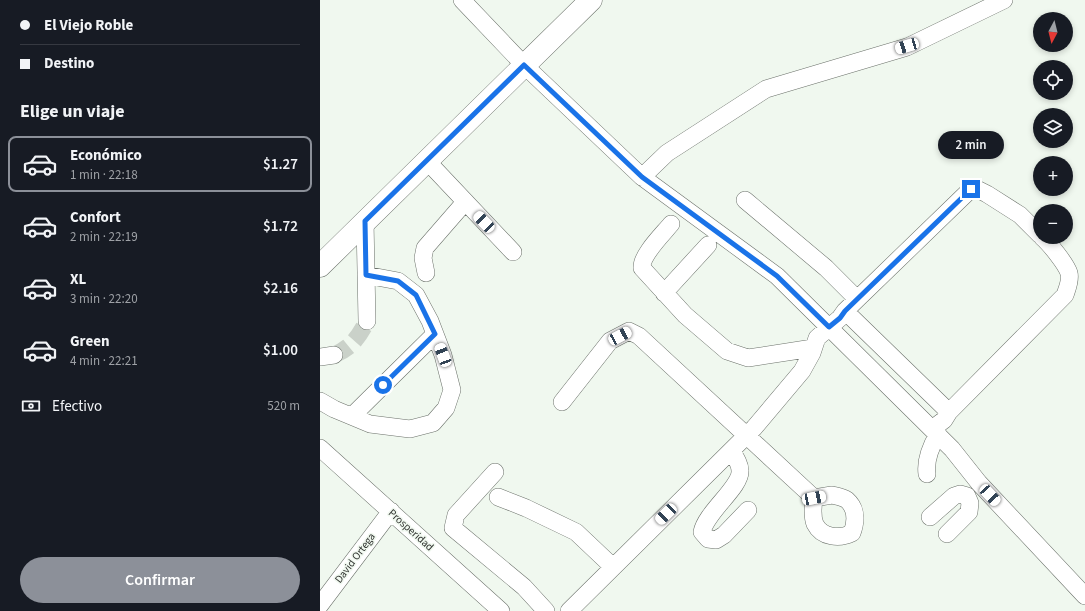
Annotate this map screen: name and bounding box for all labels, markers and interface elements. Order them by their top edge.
north arrow [1033,12,1073,52]
map controls [1033,12,1073,244]
text: El Viejo Roble [44,15,133,36]
car [894,37,920,55]
text: Destino [44,53,94,74]
button: locate [1033,60,1073,100]
text: Elige un viaje [20,99,125,124]
button: layers [1033,108,1073,148]
callout: 2 min [938,131,1004,159]
text: 2 min [956,136,986,154]
text: Económico [70,145,142,166]
icon: car [22,146,58,182]
text: $1.27 [263,154,298,175]
button: + [1033,156,1073,196]
text: 1 min · 22:18 [70,166,138,184]
route end [962,180,980,198]
button: − [1033,204,1073,244]
text: Confort [70,207,121,228]
icon: car [22,208,58,244]
car [471,209,497,235]
text: $1.72 [263,216,298,237]
text: 2 min · 22:19 [70,228,138,246]
text: XL [70,269,86,290]
icon: car [22,270,58,306]
text: $2.16 [263,278,298,299]
text: 3 min · 22:20 [70,290,138,308]
car [607,325,633,347]
text: Green [70,331,110,352]
icon: car [22,332,58,368]
text: $1.00 [263,340,298,361]
car [433,342,453,368]
text: 4 min · 22:21 [70,352,138,370]
route start [374,376,392,394]
icon: cash [20,395,42,417]
text: Efectivo [52,396,102,417]
text: 520 m [267,397,300,415]
car [977,482,1003,508]
car [801,490,827,506]
car [653,501,679,527]
street label: Prosperidad [385,506,437,554]
street label: David Ortega [331,530,379,586]
button: Confirmar [20,557,300,603]

